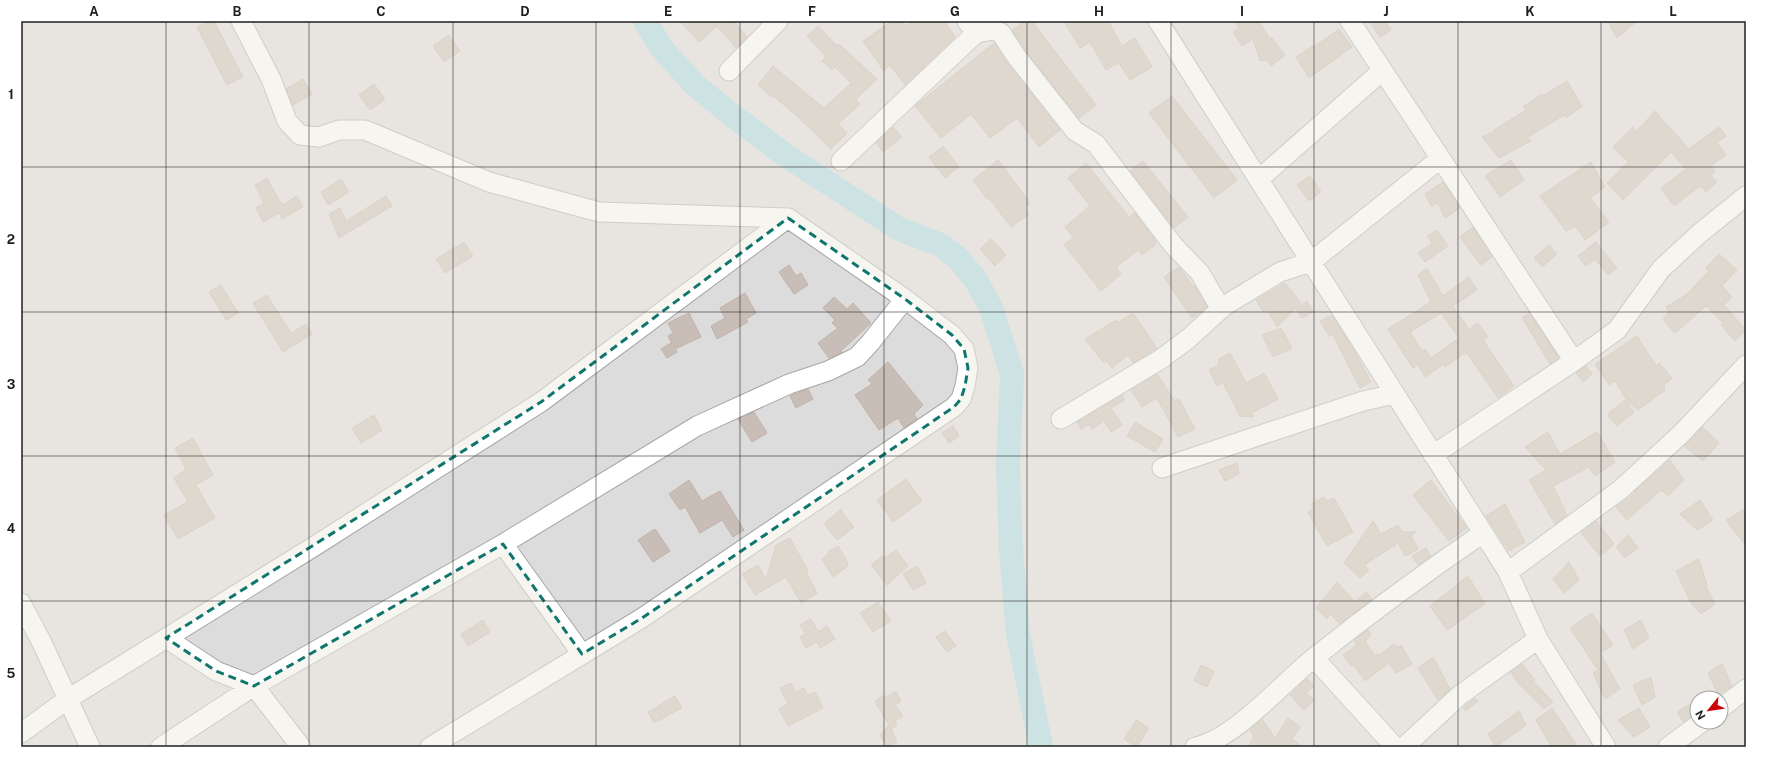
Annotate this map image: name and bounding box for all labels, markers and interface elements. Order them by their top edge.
text: A [89,4,99,19]
text: B [233,4,242,19]
text: C [376,4,386,19]
text: D [520,4,530,19]
text: E [664,4,672,19]
text: F [808,4,816,19]
text: G [950,4,960,19]
text: H [1094,4,1104,19]
text: I [1240,4,1244,19]
text: J [1383,4,1389,19]
text: K [1525,4,1535,19]
text: L [1669,4,1677,19]
text: 1 [8,87,14,102]
text: 2 [7,232,15,247]
text: 3 [7,377,16,392]
text: 4 [7,521,16,536]
text: 5 [7,666,16,681]
north arrow [1689,690,1729,730]
text: N [1693,708,1708,722]

